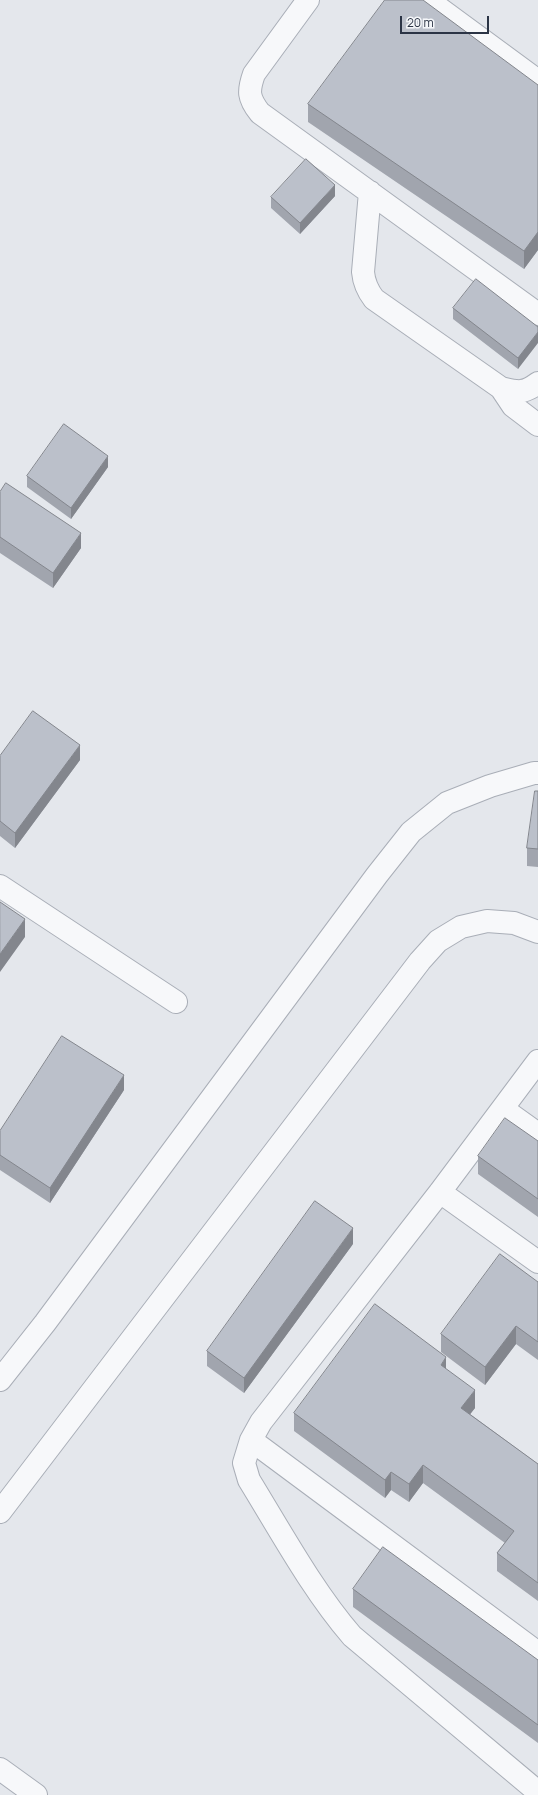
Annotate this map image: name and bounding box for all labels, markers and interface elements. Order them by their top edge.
scale bar [402,8,491,34]
text: 20 m [407,14,434,31]

